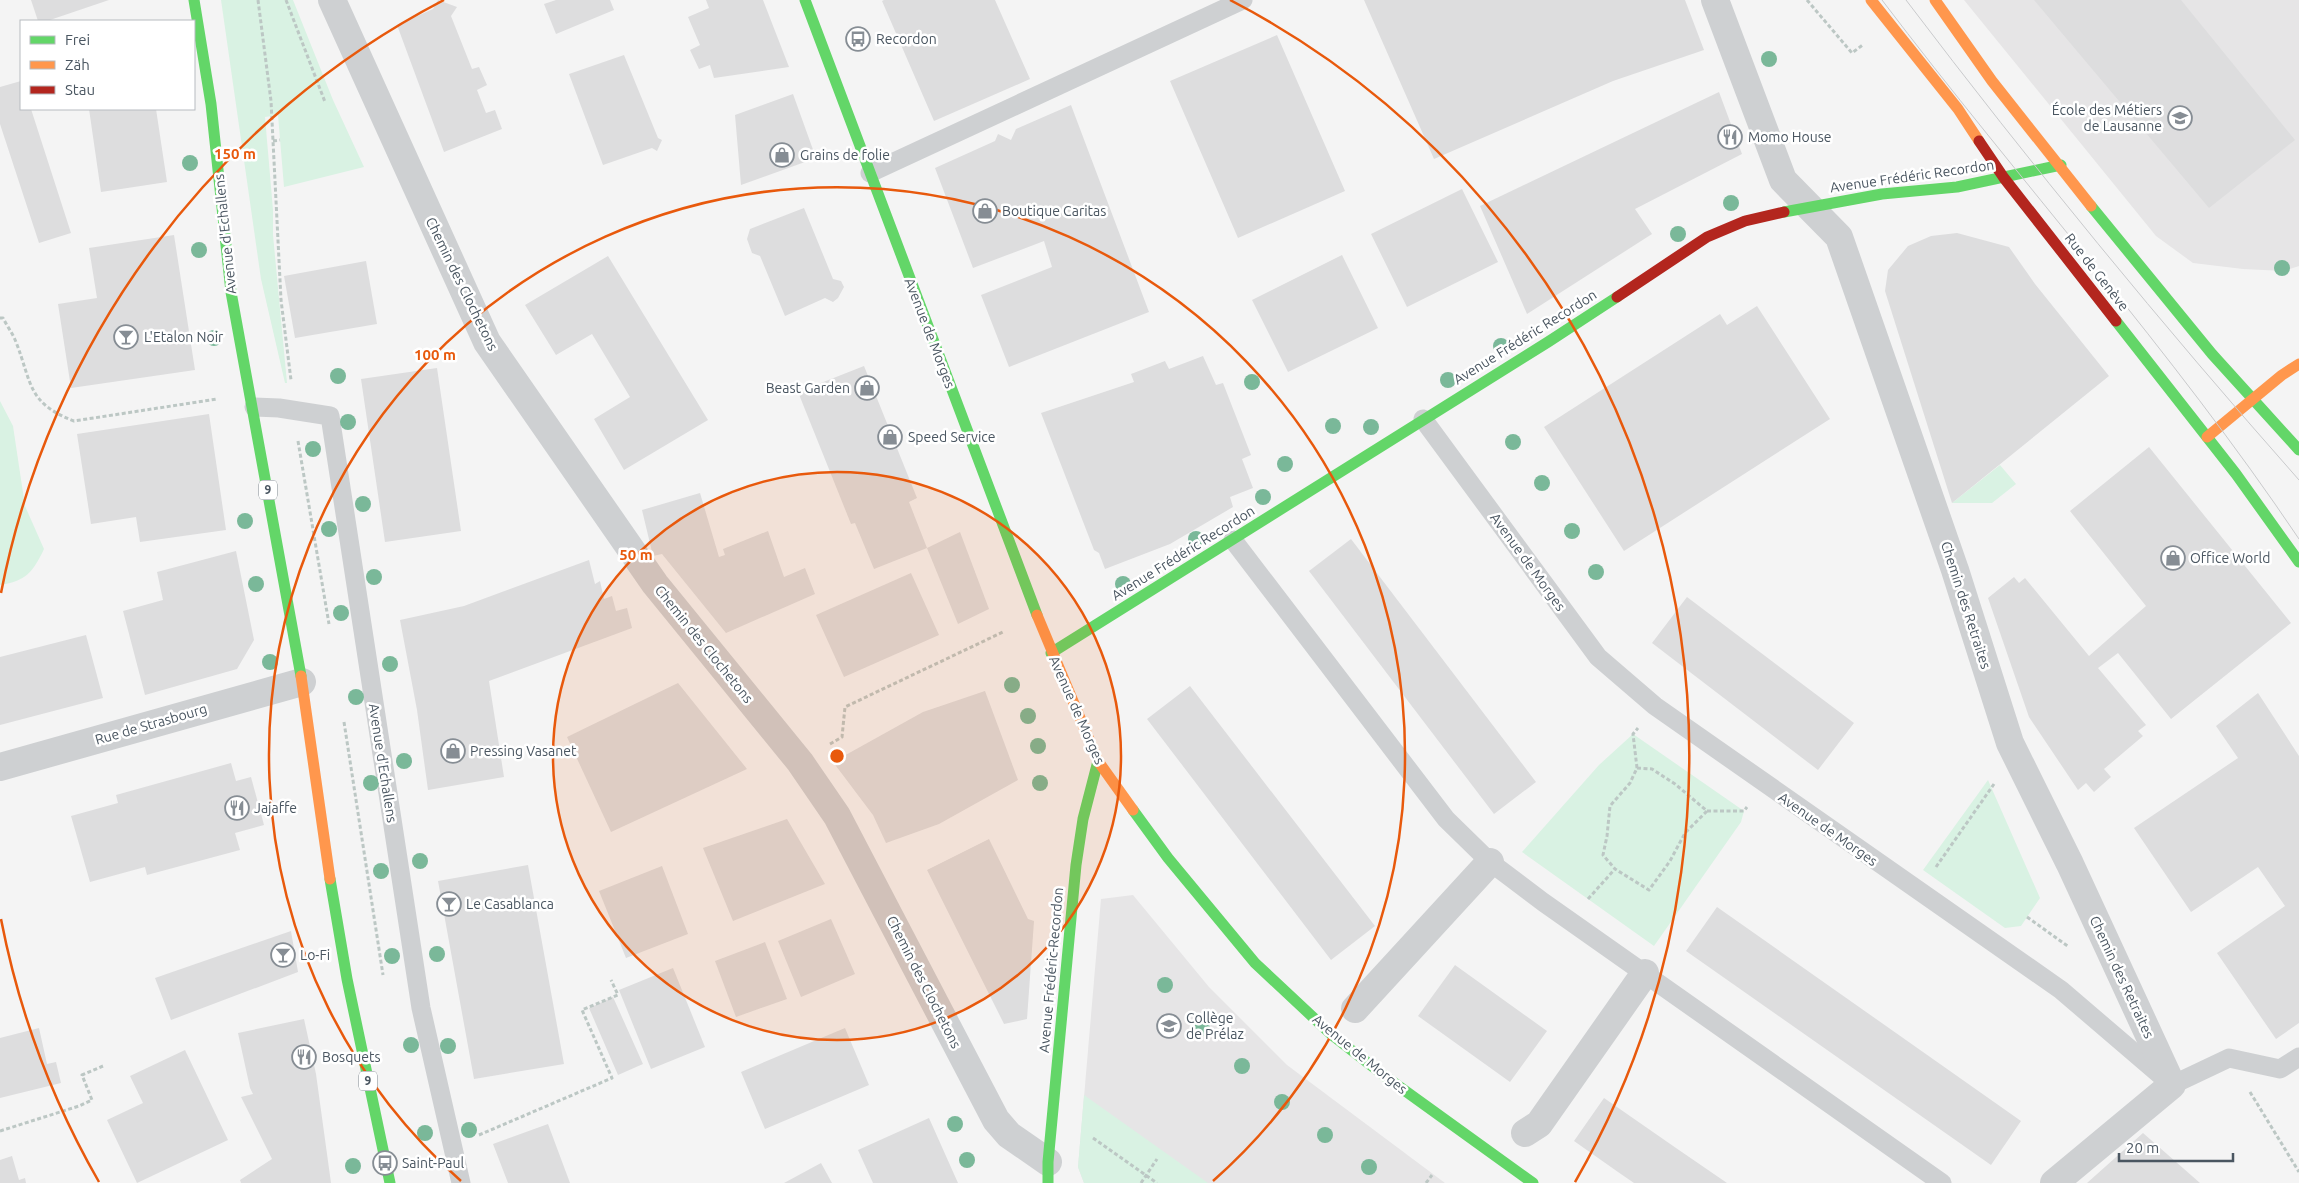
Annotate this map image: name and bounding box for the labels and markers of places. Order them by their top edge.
bus stop icon: Recordon [845,26,871,52]
place label: Recordon [876,31,937,47]
place label: École des Métiers de Lausanne [2052,101,2162,134]
school or university icon: École des Métiers de Lausanne [2167,105,2193,131]
restaurant icon: Momo House [1717,124,1743,150]
place label: Momo House [1748,129,1832,145]
shop icon: Grains de folie [769,142,795,168]
place label: Grains de folie [800,147,890,163]
shop icon: Boutique Caritas [972,198,998,224]
place label: Boutique Caritas [1002,203,1106,219]
bar icon: L'Etalon Noir [113,324,139,350]
place label: L'Etalon Noir [144,329,224,345]
shop icon: Beast Garden [854,375,880,401]
place label: Beast Garden [766,380,850,396]
shop icon: Speed Service [877,424,903,450]
place label: Speed Service [908,429,996,445]
shop icon: Office World [2160,545,2186,571]
place label: Office World [2190,550,2270,566]
shop icon: Pressing Vasanet [440,738,466,764]
place label: Pressing Vasanet [470,743,577,759]
centre of rings [828,747,846,765]
restaurant icon: Jajaffe [224,795,250,821]
place label: Jajaffe [254,800,297,816]
bar icon: Le Casablanca [436,891,462,917]
place label: Le Casablanca [466,896,554,912]
bar icon: Lo-Fi [270,942,296,968]
place label: Lo-Fi [300,947,330,963]
place label: Collège de Prélaz [1186,1010,1244,1042]
school or university icon: Collège de Prélaz [1156,1013,1182,1039]
restaurant icon: Bosquets [291,1044,317,1070]
place label: Bosquets [322,1049,381,1065]
bus stop icon: Saint-Paul [372,1150,398,1176]
place label: Saint-Paul [402,1155,465,1171]

